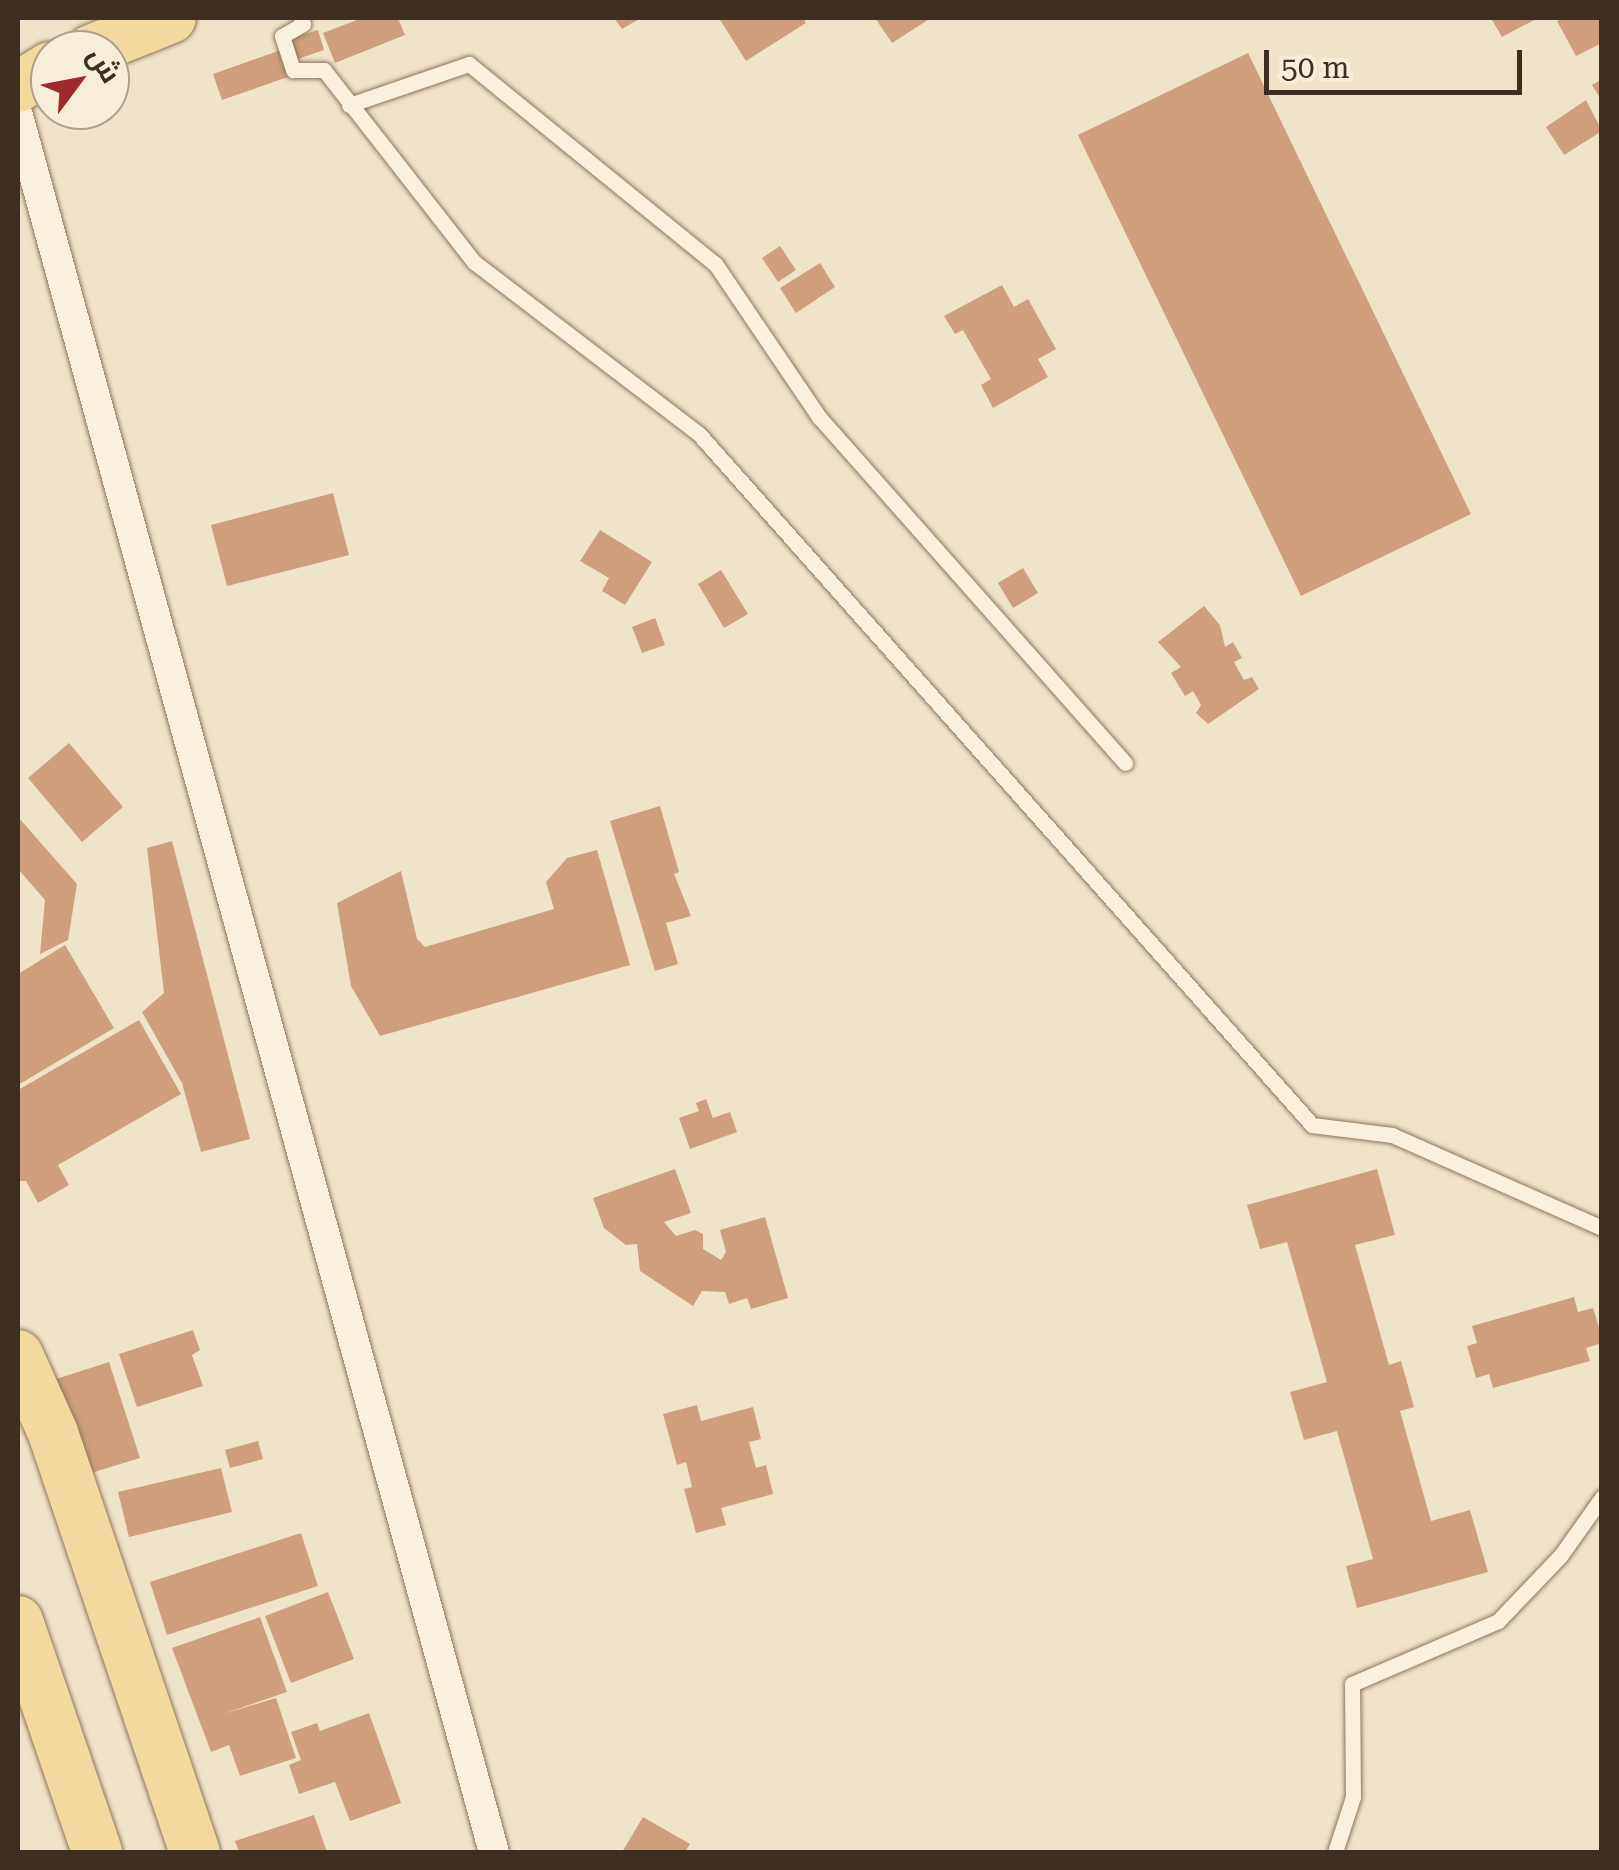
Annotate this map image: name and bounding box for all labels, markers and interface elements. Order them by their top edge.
north arrow [30,30,130,130]
scale bar [1269,30,1526,92]
text: ش [81,41,128,89]
text: 50 m [1281,50,1350,85]

